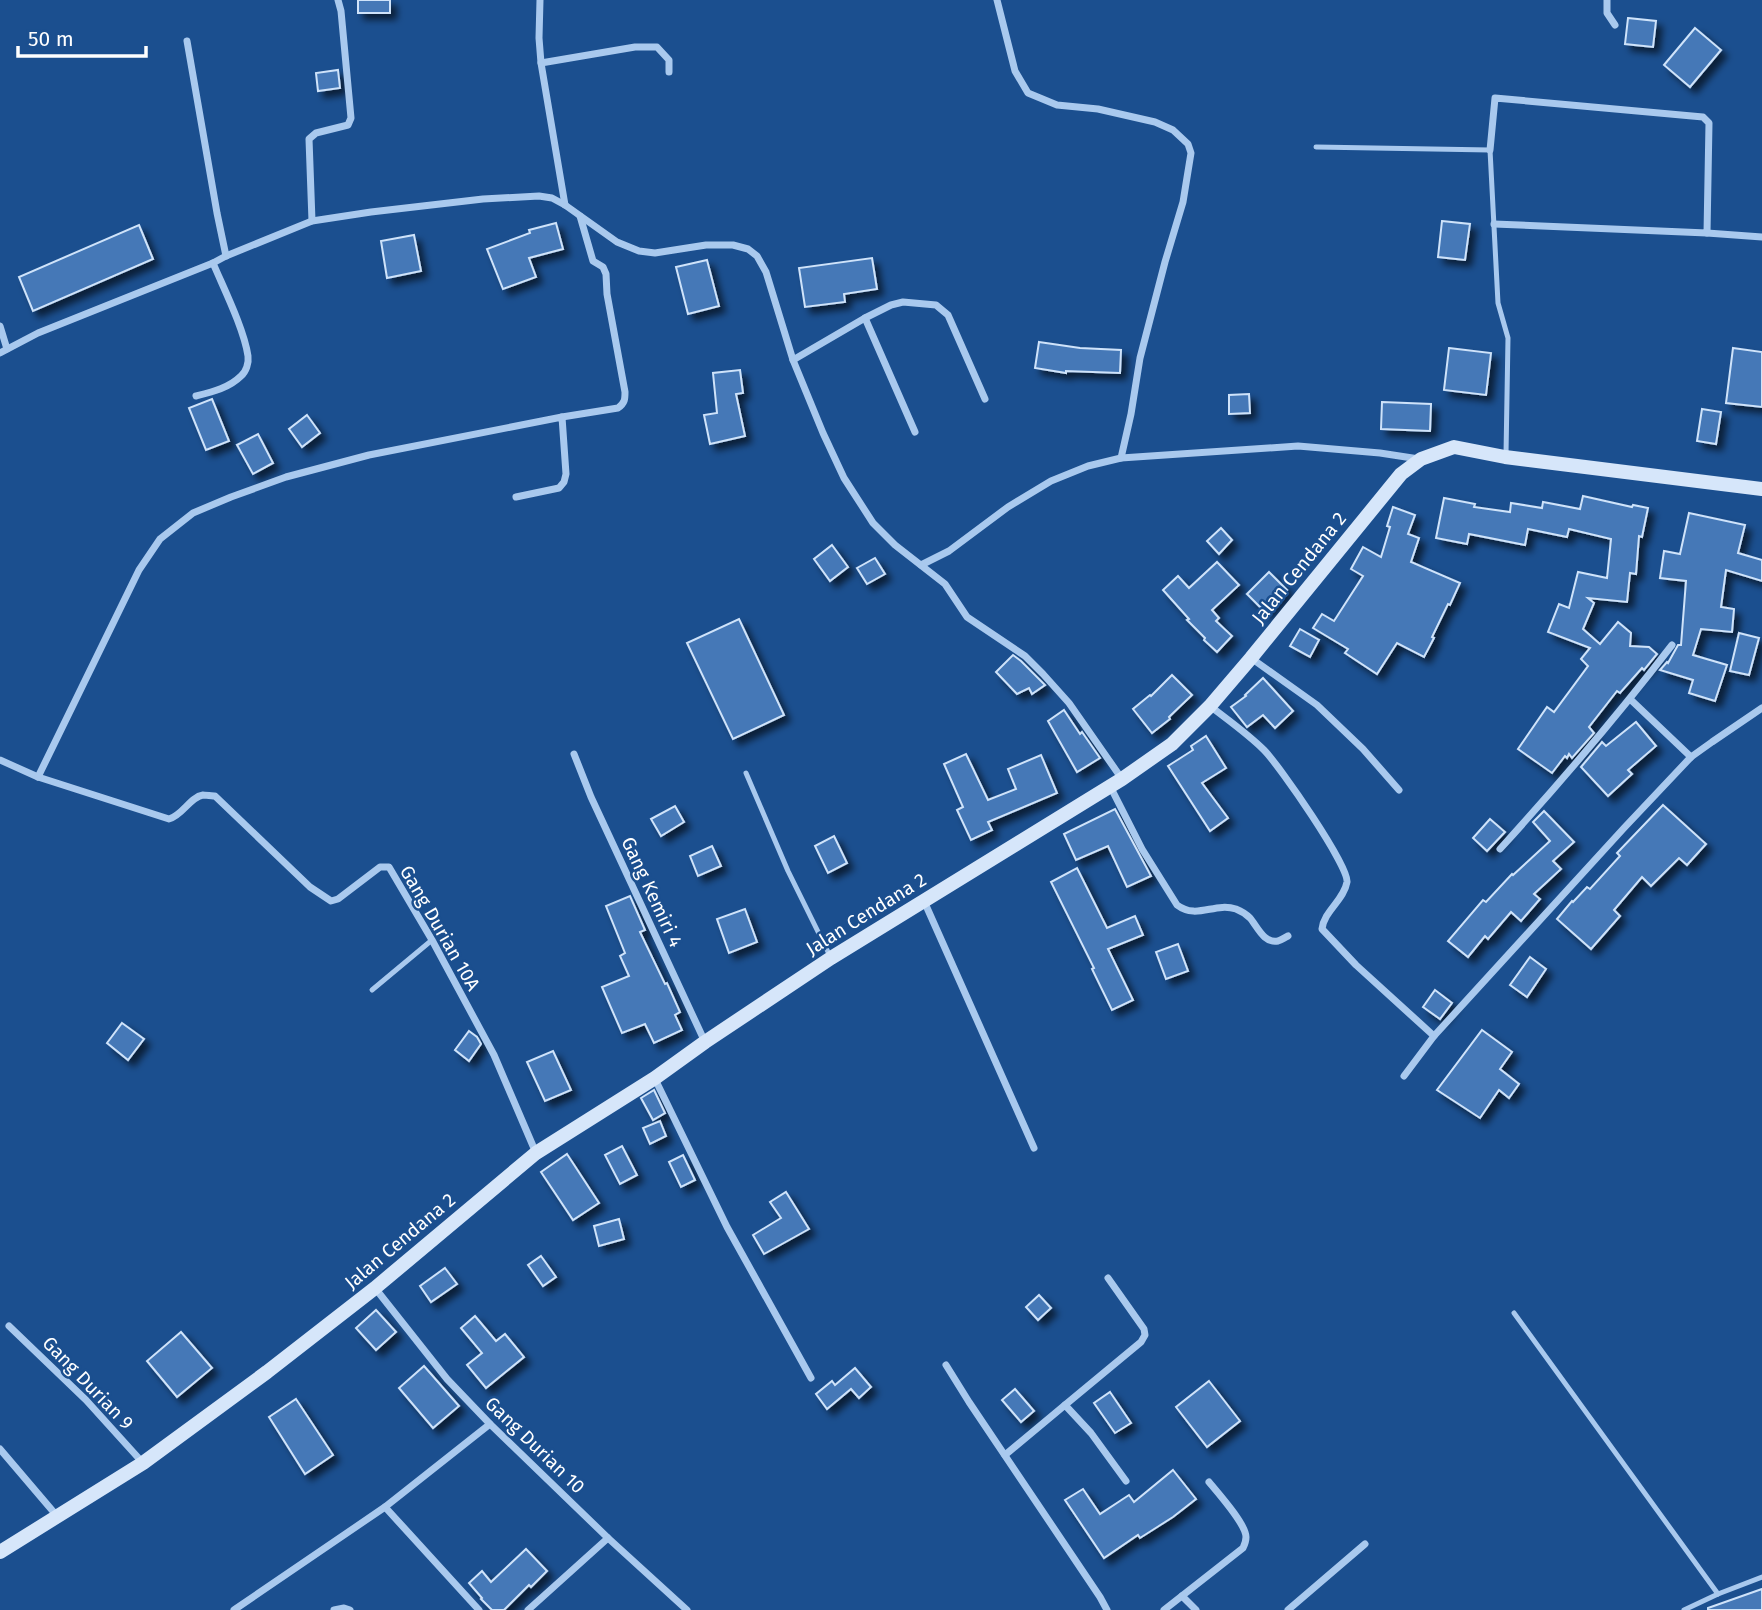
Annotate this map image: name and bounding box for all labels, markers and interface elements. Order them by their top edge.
scale bar [18,14,145,58]
text: 50 m [28,26,74,52]
street label: Jalan Cendana 2 [1247,507,1351,629]
street label: Gang Kemiri 4 [616,833,688,951]
street label: Gang Durian 10A [395,861,485,995]
street label: Jalan Cendana 2 [802,868,930,960]
street label: Jalan Cendana 2 [340,1188,460,1294]
street label: Gang Durian 9 [38,1332,138,1434]
street label: Gang Durian 10 [480,1392,590,1498]

